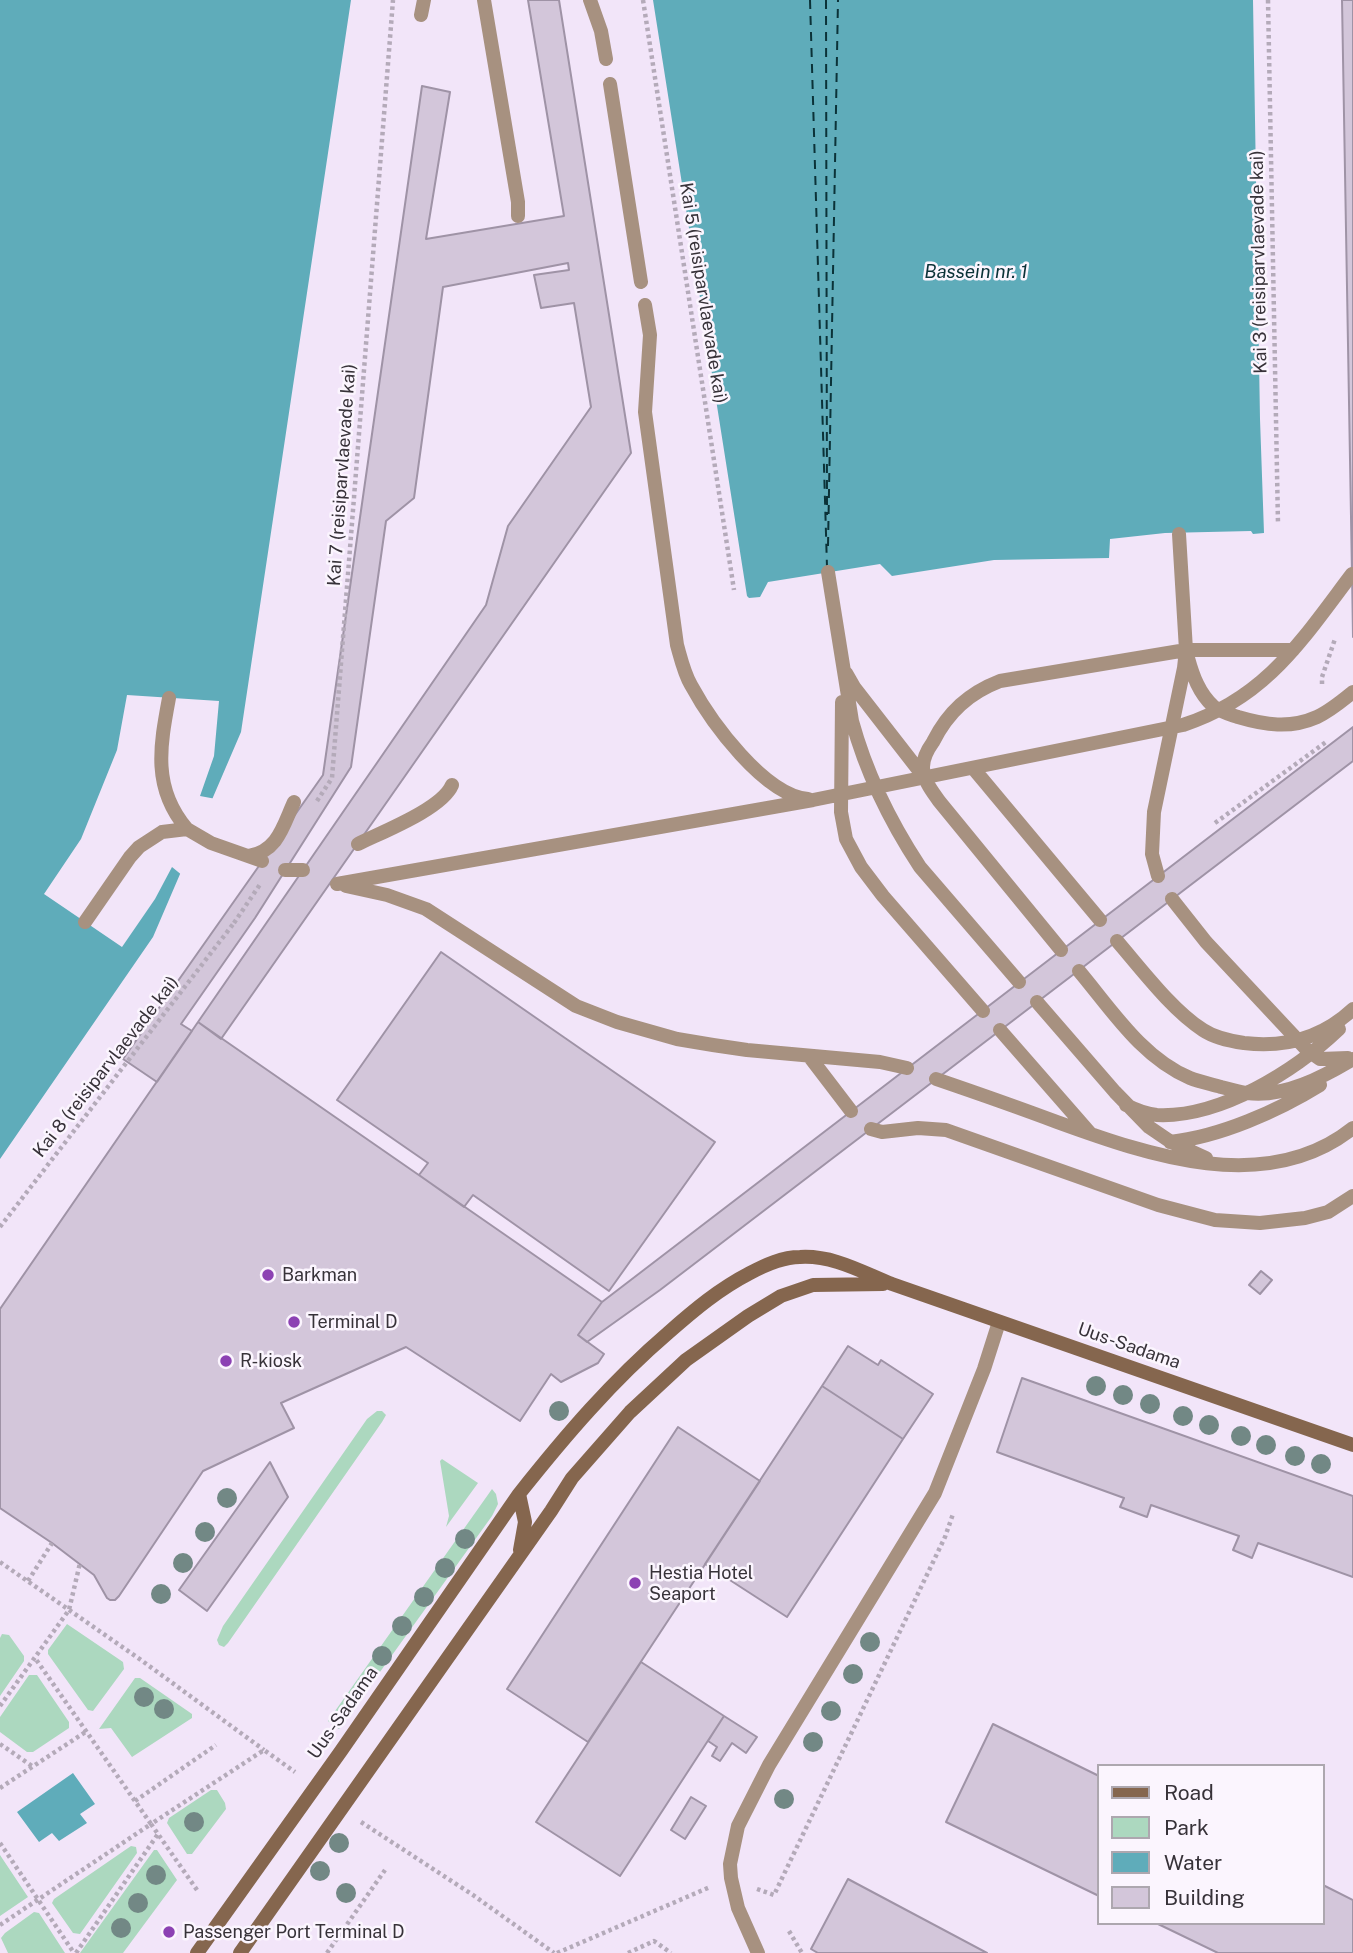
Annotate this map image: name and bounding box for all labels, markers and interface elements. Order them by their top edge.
street label: Kai 3 (reisiparvlaevade kai) [1246,150,1272,374]
street label: Kai 5 (reisiparvlaevade kai) [675,181,731,405]
water label: Bassein nr. 1 [924,261,1028,283]
street label: Kai 7 (reisiparvlaevade kai) [323,363,361,587]
street label: Kai 8 (reisiparvlaevade kai) [29,972,183,1162]
place label: Barkman [282,1264,357,1286]
marker: Barkman [260,1267,276,1283]
place label: Terminal D [308,1311,397,1333]
marker: Terminal D [286,1314,302,1330]
street label: Uus-Sadama [1075,1318,1183,1374]
place label: R-kiosk [240,1350,302,1372]
marker: R-kiosk [218,1353,234,1369]
place label: Hestia Hotel Seaport [649,1562,753,1604]
marker: Hestia Hotel Seaport [627,1575,643,1591]
street label: Uus-Sadama [303,1663,383,1763]
legend [1098,1764,1325,1925]
text: Road [1164,1780,1214,1805]
text: Park [1164,1815,1209,1840]
text: Water [1164,1850,1222,1875]
text: Building [1164,1885,1245,1910]
place label: Passenger Port Terminal D [183,1921,404,1943]
marker: Passenger Port Terminal D [161,1924,177,1940]

